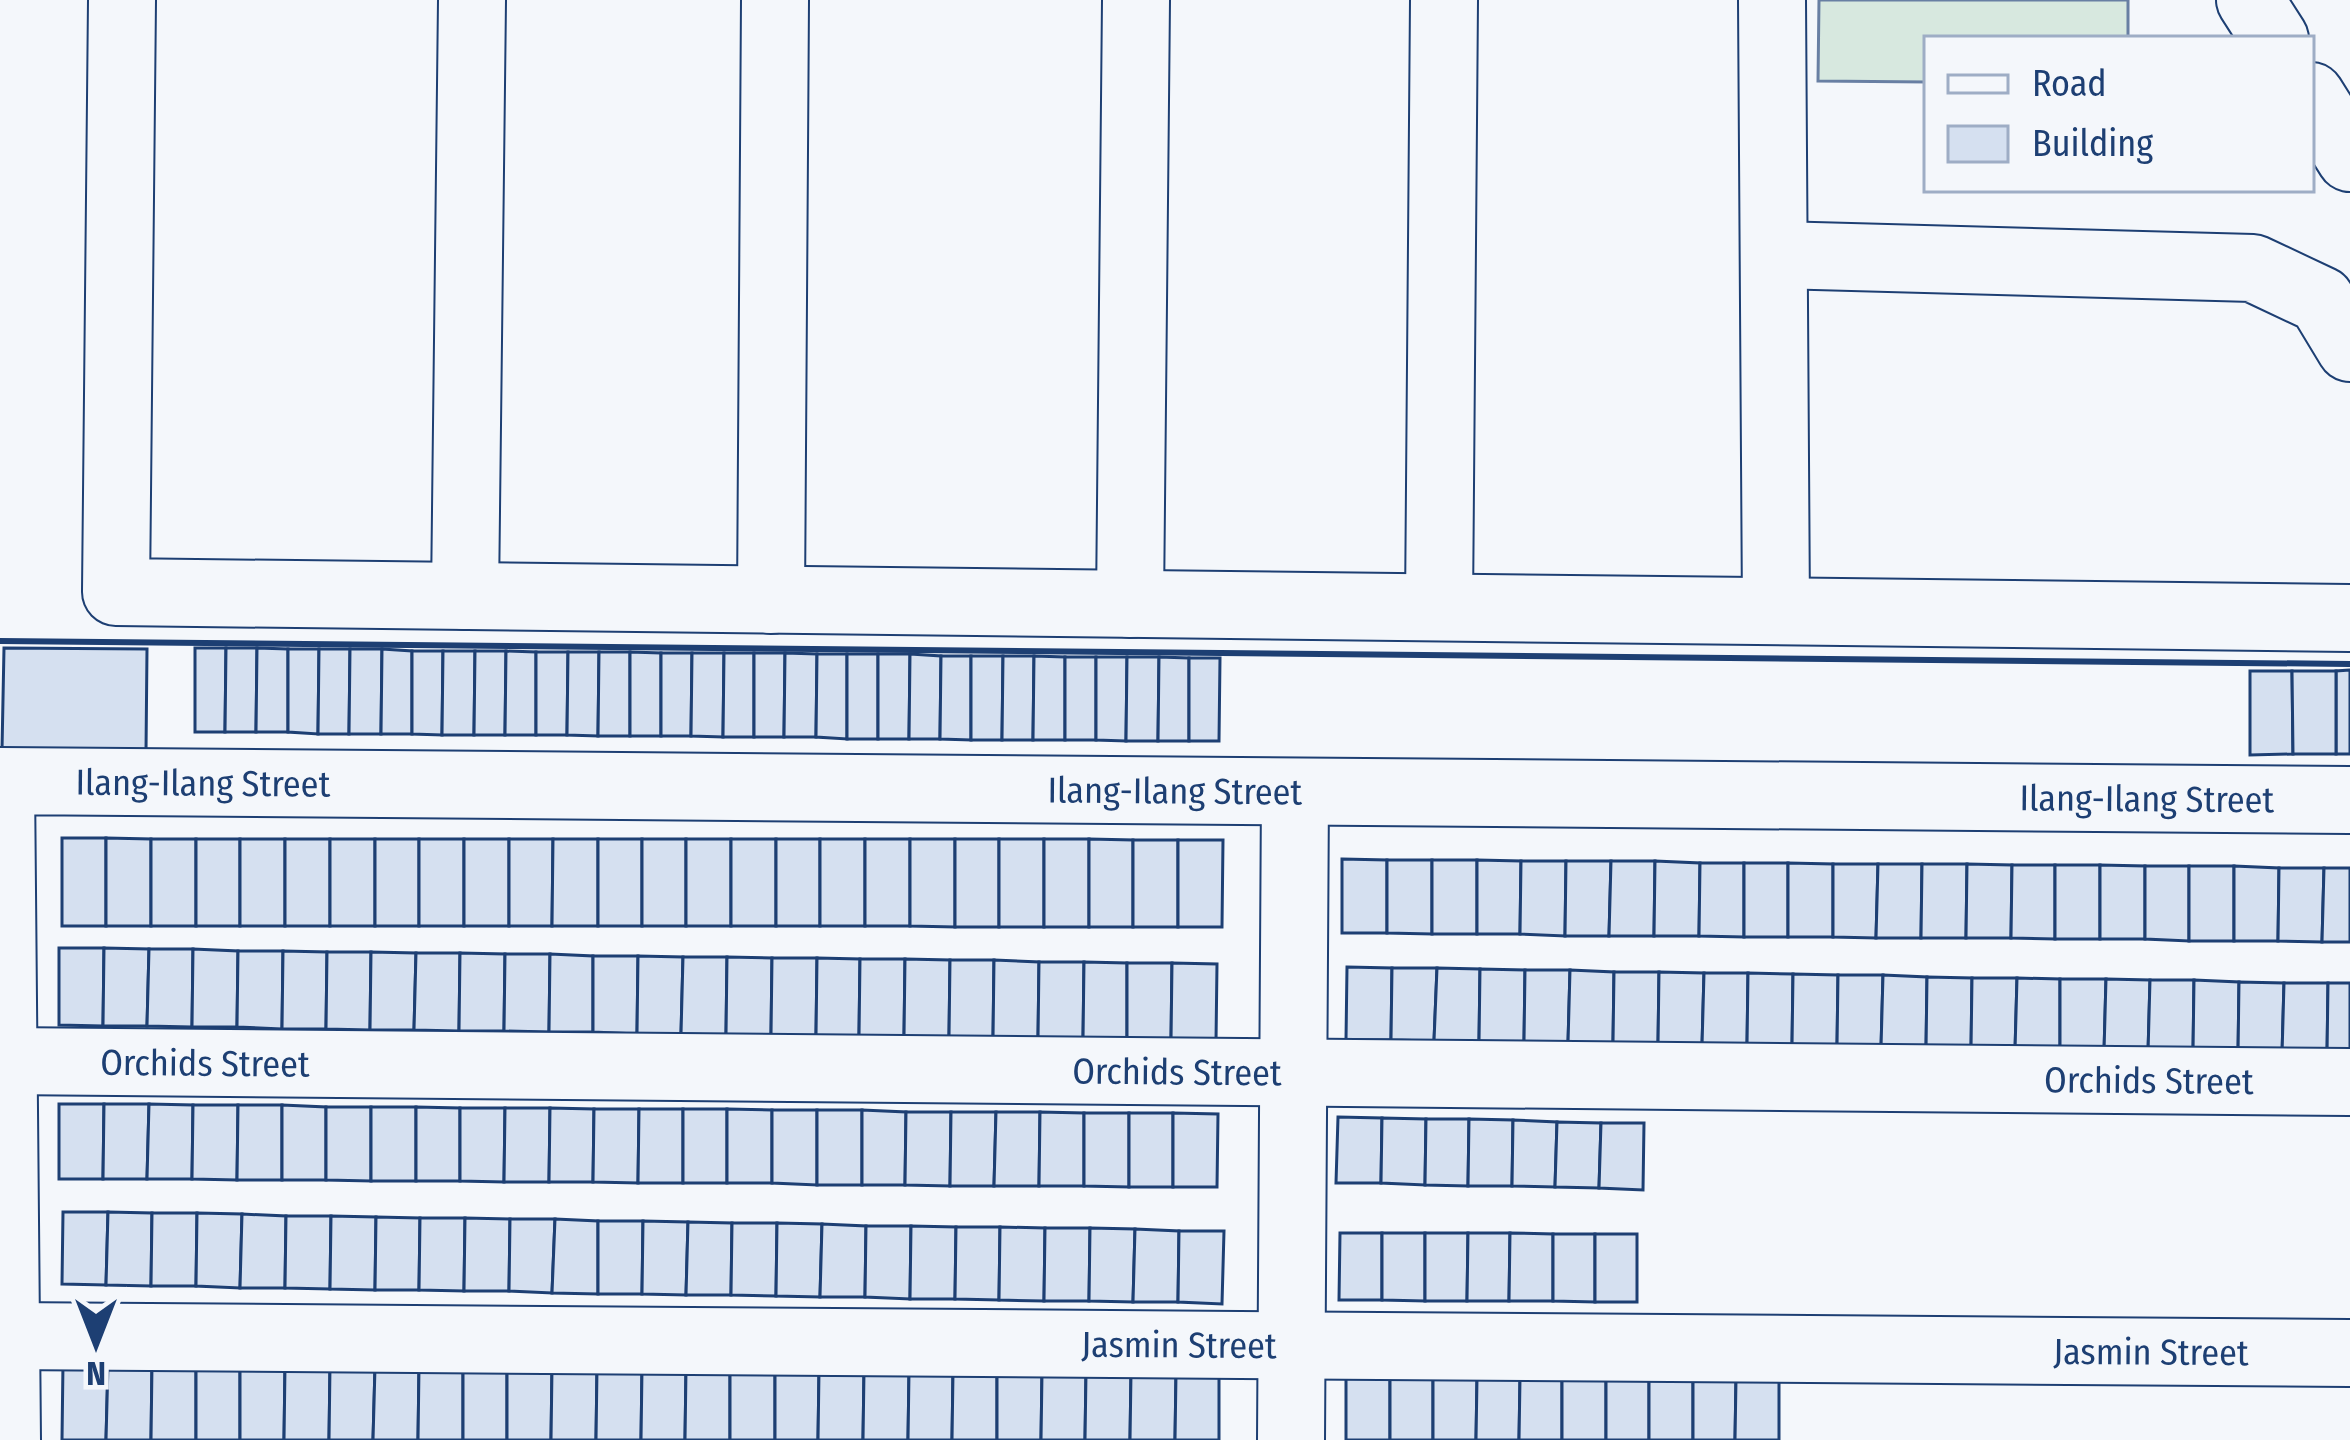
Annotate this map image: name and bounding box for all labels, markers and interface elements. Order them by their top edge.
legend [1924,36,2314,192]
text: Road [2032,62,2107,106]
text: Building [2032,122,2153,166]
street label: Ilang-Ilang Street [75,761,331,807]
street label: Ilang-Ilang Street [1047,768,1303,815]
street label: Ilang-Ilang Street [2019,776,2275,822]
street label: Orchids Street [100,1041,310,1087]
street label: Orchids Street [1072,1050,1282,1095]
street label: Orchids Street [2044,1058,2254,1104]
north arrow [36,1284,156,1404]
street label: Jasmin Street [1081,1323,1277,1368]
street label: Jasmin Street [2053,1330,2249,1375]
text: N [86,1353,106,1393]

